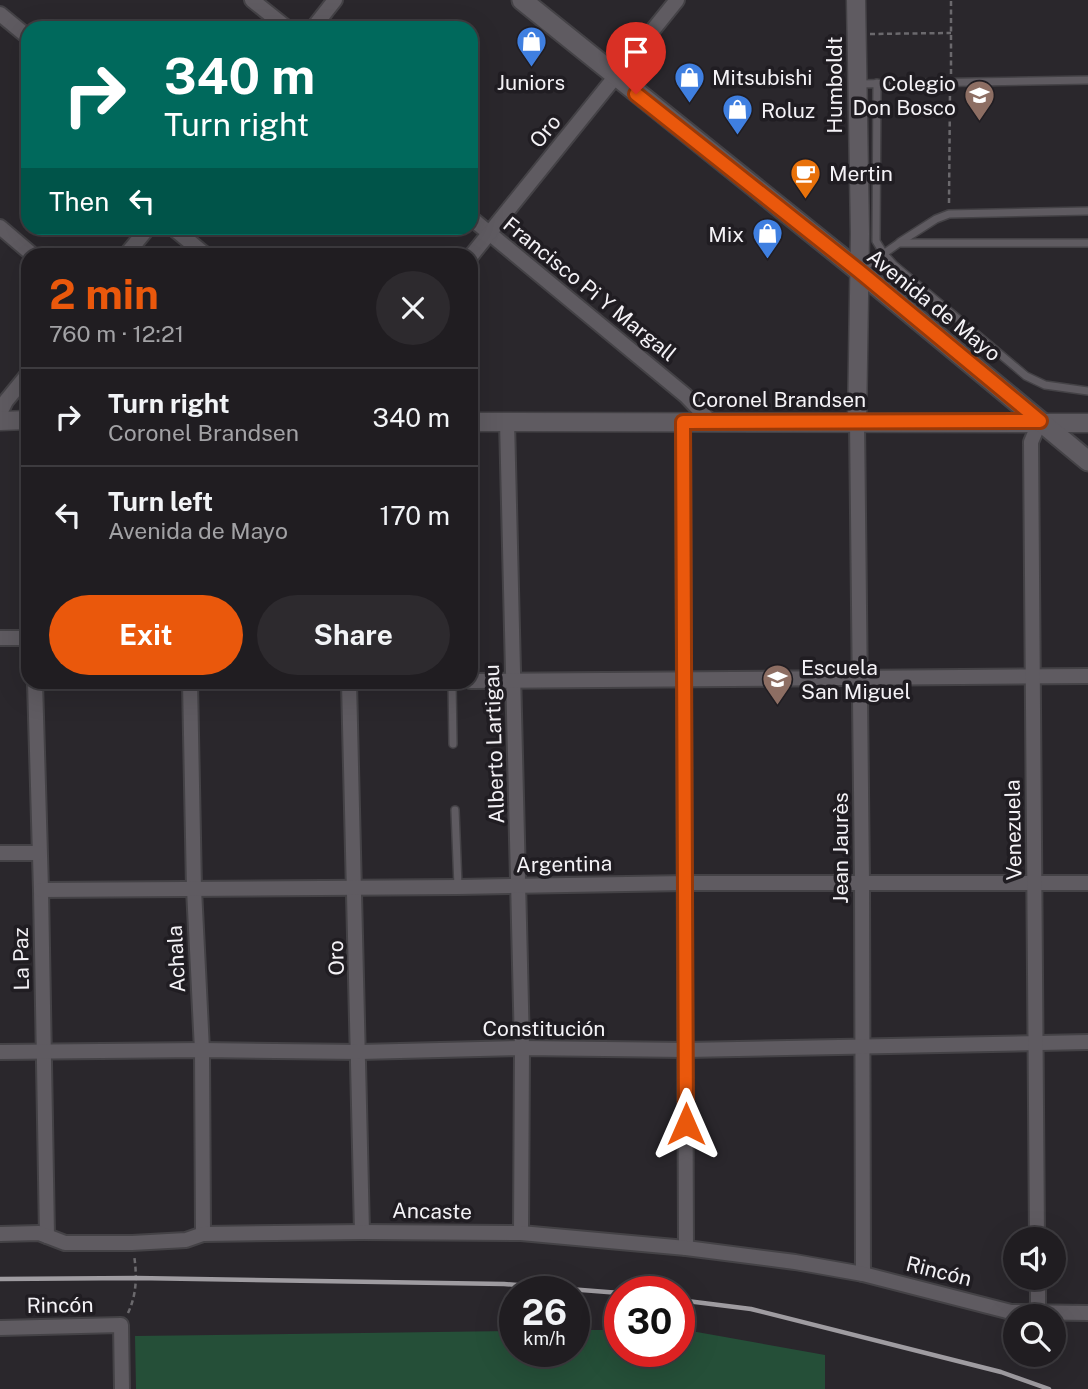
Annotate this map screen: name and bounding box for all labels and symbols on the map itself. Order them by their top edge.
pin [606,22,666,94]
shop icon: Juniors [514,25,548,69]
street label: Humboldt [822,36,847,134]
shop icon: Mitsubishi [672,60,706,104]
place label: Mitsubishi [712,65,813,90]
place label: Juniors [497,70,565,95]
place label: Colegio Don Bosco [853,71,956,120]
school or university icon: Colegio Don Bosco [962,78,996,122]
shop icon: Roluz [721,93,755,137]
place label: Roluz [761,98,815,123]
street label: Oro [524,109,566,153]
cafe icon: Mertin [789,156,823,200]
place label: Mertin [829,161,893,186]
street label: Francisco Pi Y Margall [498,212,682,366]
shop icon: Mix [750,217,784,261]
place label: Mix [708,222,744,247]
street label: Avenida de Mayo [862,244,1006,366]
street label: Coronel Brandsen [692,387,866,412]
place label: Escuela San Miguel [801,655,911,704]
school or university icon: Escuela San Miguel [761,662,795,706]
street label: Alberto Lartigau [479,664,509,824]
street label: Venezuela [1000,779,1026,881]
street label: Jean Jaurès [828,792,853,904]
street label: Argentina [516,851,612,877]
street label: Achala [162,925,190,993]
street label: La Paz [8,927,34,991]
street label: Oro [323,940,349,976]
street label: Constitución [483,1016,605,1041]
position arrow [649,1087,723,1161]
street label: Ancaste [392,1198,472,1224]
street label: Rincón [904,1251,974,1291]
speed limit sign: 30 [604,1276,695,1367]
street label: Rincón [26,1292,94,1318]

